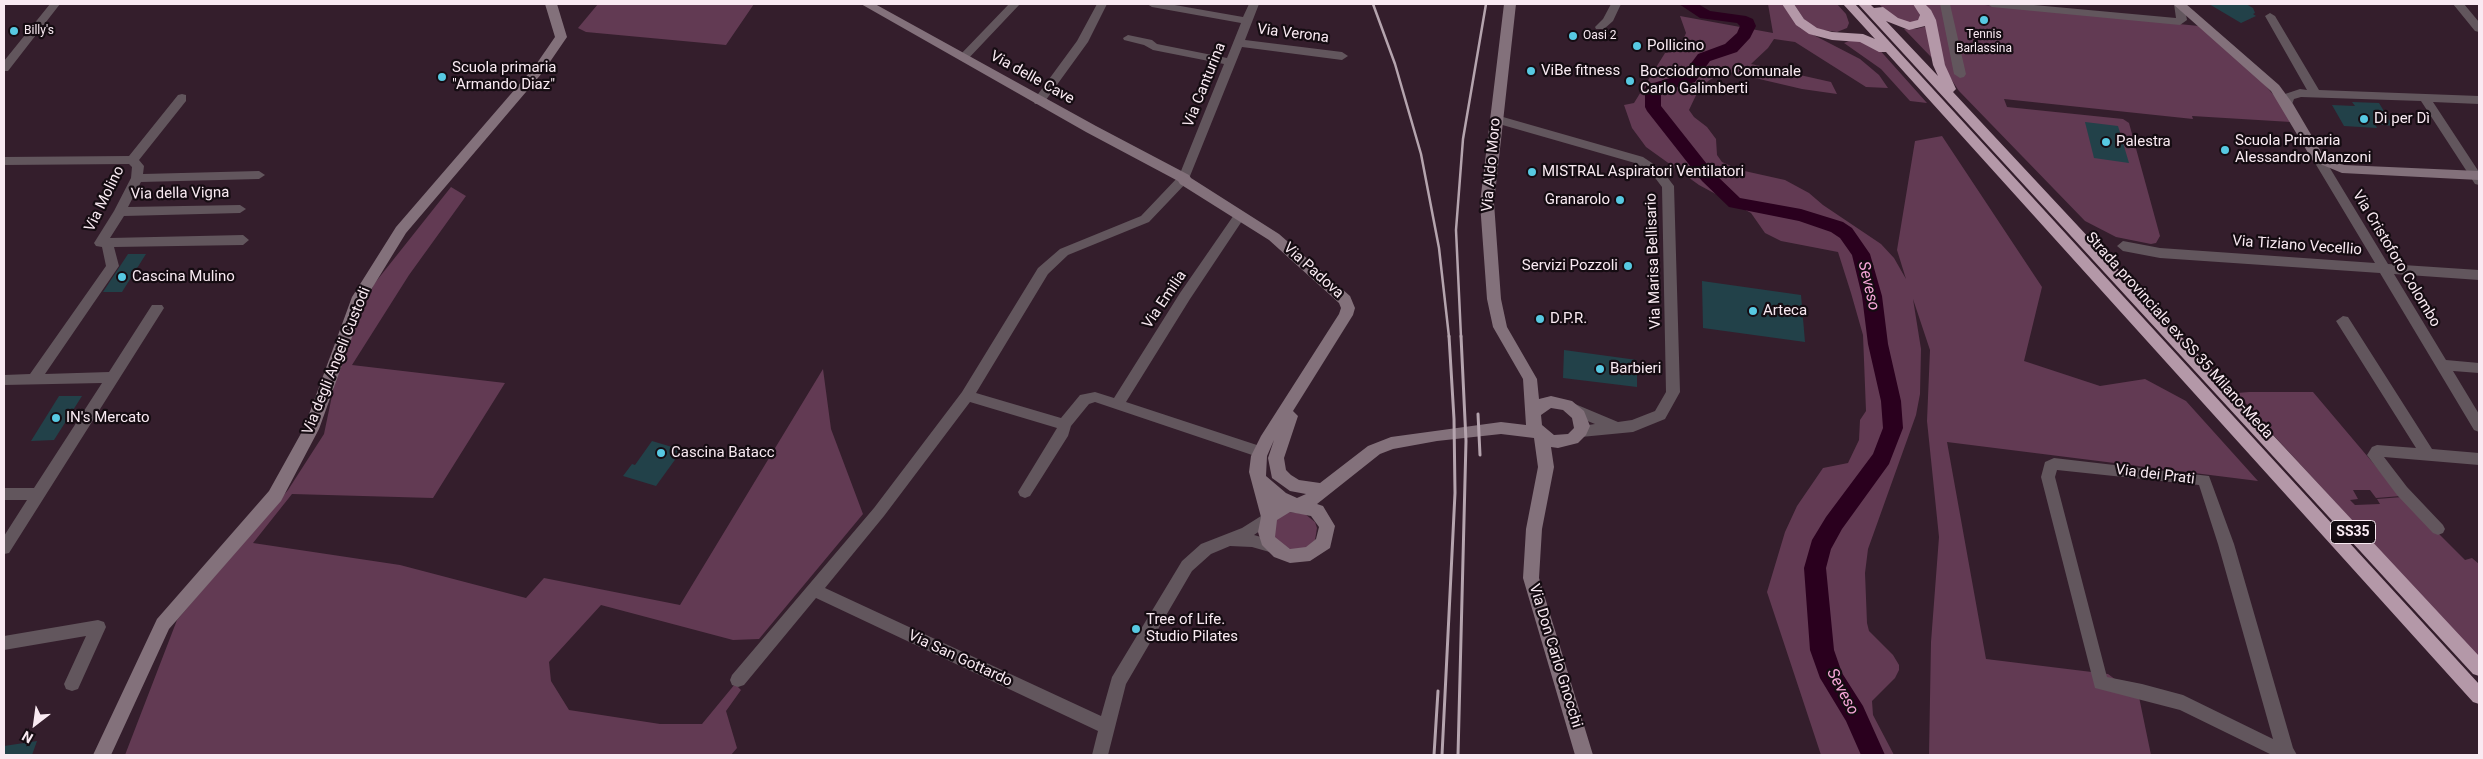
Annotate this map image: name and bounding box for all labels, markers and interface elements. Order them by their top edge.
marker: Tennis Barlassina [1978,14,1990,26]
street label: Via Verona [1256,21,1330,47]
place label: Billy's [24,24,54,38]
marker: Billy's [8,25,20,37]
place label: Tennis Barlassina [1956,28,2012,56]
place label: Oasi 2 [1583,29,1617,43]
marker: Oasi 2 [1567,30,1579,42]
place label: Pollicino [1647,37,1704,55]
street label: Via Canturina [1180,40,1230,130]
marker: Pollicino [1631,40,1643,52]
street label: Via delle Cave [987,47,1077,109]
place label: Scuola primaria "Armando Diaz" [452,59,556,94]
place label: ViBe fitness [1541,62,1620,80]
place label: Bocciodromo Comunale Carlo Galimberti [1640,63,1801,98]
marker: ViBe fitness [1525,65,1537,77]
marker: Scuola primaria "Armando Diaz" [436,71,448,83]
marker: Bocciodromo Comunale Carlo Galimberti [1624,75,1636,87]
place label: Di per Dì [2374,110,2430,128]
marker: Di per Dì [2358,113,2370,125]
street label: Via Aldo Moro [1479,117,1505,213]
place label: Scuola Primaria Alessandro Manzoni [2235,132,2371,167]
place label: Palestra [2116,133,2171,151]
marker: Palestra [2100,136,2112,148]
marker: Scuola Primaria Alessandro Manzoni [2219,144,2231,156]
street label: Via Molino [81,163,129,235]
place label: MISTRAL Aspiratori Ventilatori [1542,163,1744,181]
marker: MISTRAL Aspiratori Ventilatori [1526,166,1538,178]
street label: Via della Vigna [130,184,230,204]
street label: Via Cristoforo Colombo [2348,187,2444,331]
place label: Granarolo [1545,191,1610,209]
street label: Via Marisa Bellisario [1643,193,1665,329]
marker: Granarolo [1614,194,1626,206]
street label: Strada provinciale ex SS 35 Milano-Meda [2081,229,2277,443]
street label: Via Tiziano Vecellio [2232,232,2362,260]
street label: Via Padova [1279,239,1347,303]
place label: Servizi Pozzoli [1522,257,1618,275]
marker: Servizi Pozzoli [1622,260,1634,272]
water label: Seveso [1853,260,1883,312]
place label: Cascina Mulino [132,268,235,286]
street label: Via Emilia [1139,268,1191,332]
marker: Cascina Mulino [116,271,128,283]
street label: Via degli Angeli Custodi [299,285,375,437]
place label: Arteca [1763,302,1807,320]
marker: Arteca [1747,305,1759,317]
place label: D.P.R. [1550,310,1587,328]
marker: D.P.R. [1534,313,1546,325]
place label: Barbieri [1610,360,1661,378]
marker: Barbieri [1594,363,1606,375]
place label: IN's Mercato [66,409,150,427]
marker: IN's Mercato [50,412,62,424]
place label: Cascina Batacc [671,444,775,462]
marker: Cascina Batacc [655,447,667,459]
street label: Via dei Prati [2114,461,2196,489]
road number: SS35 [2330,520,2376,544]
street label: Via Don Carlo Gnocchi [1525,582,1585,730]
place label: Tree of Life. Studio Pilates [1146,611,1238,646]
marker: Tree of Life. Studio Pilates [1130,623,1142,635]
street label: Via San Gottardo [905,627,1015,691]
water label: Seveso [1822,665,1862,719]
north arrow [10,699,60,749]
text: N [19,728,36,746]

